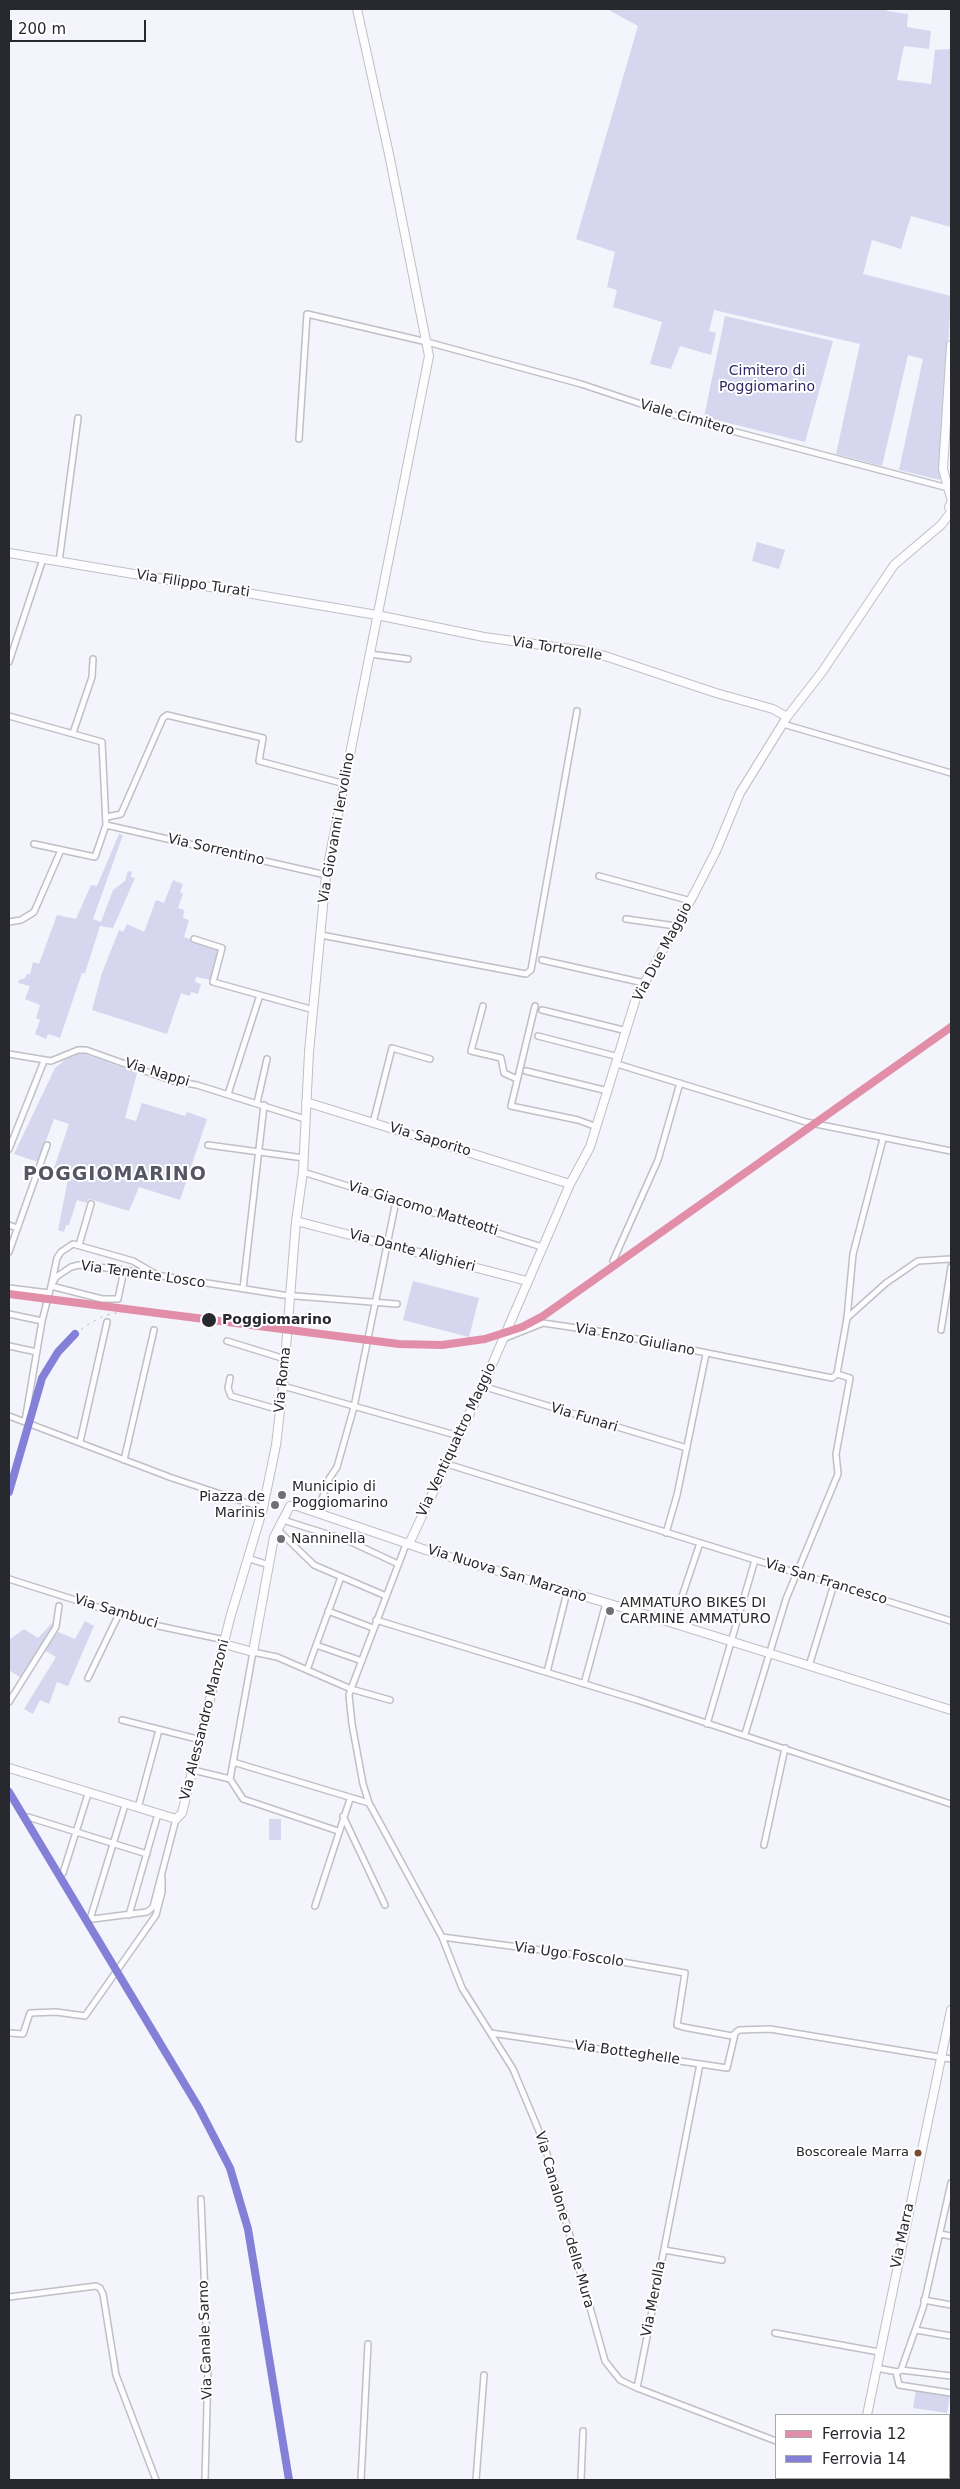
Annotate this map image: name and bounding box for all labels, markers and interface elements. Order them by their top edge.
scale bar [12,10,149,42]
text: 200 m [18,20,66,38]
park label: Cimitero di Poggiomarino [719,363,815,396]
street label: Viale Cimitero [638,396,736,440]
street label: Via Filippo Turati [135,567,251,601]
street label: Via Tortorelle [511,634,603,664]
street label: Via Giovanni Iervolino [315,751,359,905]
street label: Via Sorrentino [166,831,266,869]
street label: Via Due Maggio [630,900,696,1004]
street label: Via Nappi [123,1055,191,1091]
street label: Via Saporito [387,1120,473,1160]
district label: POGGIOMARINO [22,1164,208,1186]
street label: Via Giacomo Matteotti [346,1178,500,1240]
street label: Via Dante Alighieri [347,1226,477,1276]
street label: Via Tenente Losco [80,1258,206,1292]
marker: Poggiomarino [200,1311,218,1329]
place label: Poggiomarino [222,1312,332,1328]
street label: Via Enzo Giuliano [574,1320,696,1360]
street label: Via Roma [271,1346,295,1414]
street label: Via Ventiquattro Maggio [414,1360,500,1520]
street label: Via Funari [548,1400,620,1436]
place label: Municipio di Poggiomarino [292,1479,388,1511]
place label: Piazza de Marinis [199,1489,265,1521]
marker: Municipio di Poggiomarino [276,1489,288,1501]
marker: Piazza de Marinis [269,1499,281,1511]
place label: Nanninella [291,1531,366,1547]
marker: Nanninella [275,1533,287,1545]
street label: Via Nuova San Marzano [425,1542,589,1606]
street label: Via San Francesco [763,1555,889,1609]
street label: Via Sambuci [72,1591,160,1633]
place label: AMMATURO BIKES DI CARMINE AMMATURO [620,1595,771,1628]
marker: AMMATURO BIKES DI CARMINE AMMATURO [604,1605,616,1617]
street label: Via Alessandro Manzoni [177,1637,233,1803]
street label: Via Ugo Foscolo [513,1939,625,1971]
street label: Via Botteghelle [573,2037,681,2069]
street label: Via Canalone o delle Mura [531,2130,597,2310]
place label: Boscoreale Marra [796,2145,909,2161]
marker: Boscoreale Marra [913,2148,923,2158]
street label: Via Marra [888,2202,918,2270]
street label: Via Merolla [638,2259,670,2339]
street label: Via Canale Sarno [196,2280,216,2400]
legend [775,2414,950,2479]
text: Ferrovia 12 [822,2425,906,2443]
text: Ferrovia 14 [822,2450,906,2468]

